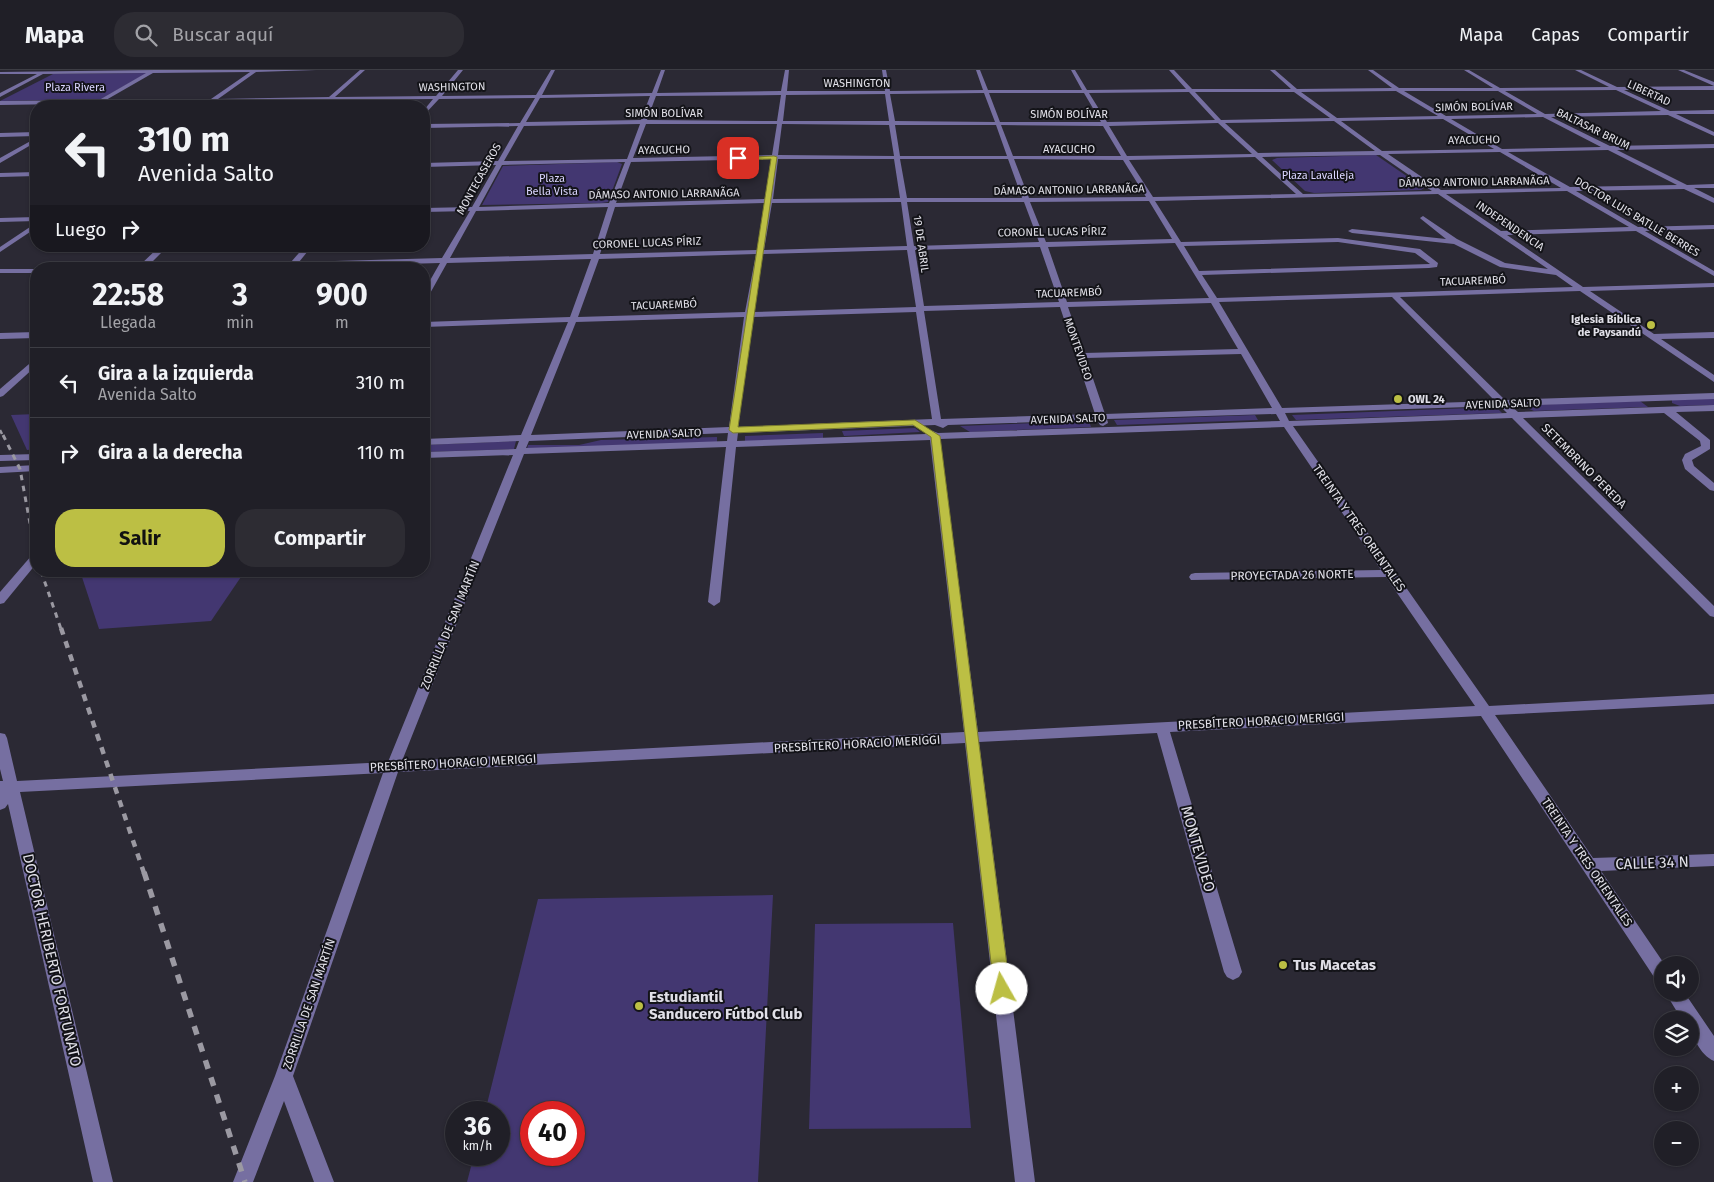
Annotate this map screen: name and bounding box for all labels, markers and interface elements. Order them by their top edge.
search box [114,12,464,57]
text: Mapa [25,21,84,49]
icon: search [132,21,160,49]
text: Buscar aquí [172,23,273,46]
text: Mapa [1459,24,1503,46]
text: Capas [1531,24,1580,46]
text: Compartir [1608,24,1689,46]
street label: WASHINGTON [824,77,890,90]
street label: LIBERTAD [1625,77,1673,109]
street label: WASHINGTON [419,80,485,94]
park label: Plaza Rivera [45,81,105,94]
street label: SIMÓN BOLÍVAR [1435,99,1513,114]
street label: SIMÓN BOLÍVAR [625,106,703,120]
street label: BALTASAR BRUM [1554,106,1632,152]
street label: SIMÓN BOLÍVAR [1030,107,1108,121]
text: 310 m [138,118,230,160]
icon: left [55,120,120,185]
street label: AYACUCHO [1448,133,1500,147]
pin [717,137,759,179]
street label: MONTECASEROS [454,141,504,217]
street label: AYACUCHO [638,143,690,157]
street label: AYACUCHO [1043,143,1095,156]
icon: arrive [724,144,752,172]
text: Avenida Salto [138,160,274,187]
park label: Plaza Lavalleja [1282,169,1354,182]
park label: Plaza Bella Vista [526,172,578,198]
street label: DÁMASO ANTONIO LARRANÃGA [1398,173,1550,190]
street label: DOCTOR LUIS BATLLE BERRES [1572,175,1702,259]
street label: DÁMASO ANTONIO LARRANÃGA [993,181,1145,198]
street label: DÁMASO ANTONIO LARRANÃGA [588,185,740,202]
street label: INDEPENDENCIA [1473,198,1547,254]
icon: right [116,215,144,243]
street label: 19 DE ABRIL [911,215,932,274]
text: Luego [55,218,106,241]
street label: CORONEL LUCAS PÍRIZ [998,224,1107,239]
street label: CORONEL LUCAS PÍRIZ [592,234,702,251]
street label: TACUAREMBÓ [1440,272,1506,289]
text: 22:58 [92,277,164,313]
text: 3 [232,277,248,313]
text: 900 [316,277,368,313]
street label: TACUAREMBÓ [1036,284,1102,301]
street label: TACUAREMBÓ [631,296,697,313]
text: Llegada [100,313,156,332]
text: min [226,313,254,332]
text: m [335,313,349,332]
place label: Iglesia Bíblica de Paysandú [1571,313,1641,339]
street label: MONTEVIDEO [1061,316,1095,382]
marker: Iglesia Bíblica de Paysandú [1645,319,1657,331]
text: Gira a la izquierda [98,362,254,385]
icon: left [55,369,83,397]
text: 310 m [356,371,405,394]
text: Avenida Salto [98,385,197,404]
marker: OWL 24 [1392,393,1404,405]
place label: OWL 24 [1408,393,1445,406]
street label: AVENIDA SALTO [1465,396,1541,412]
street label: AVENIDA SALTO [1030,411,1106,427]
street label: SETEMBRINO PEREDA [1539,421,1629,511]
street label: AVENIDA SALTO [626,426,702,442]
icon: right [55,439,83,467]
text: Gira a la derecha [98,441,243,464]
text: 110 m [357,441,405,464]
street label: TREINTA Y TRES ORIENTALES [1310,462,1408,594]
button: Salir [55,509,225,567]
button: Compartir [235,509,405,567]
street label: ZORRILLA DE SAN MARTÍN [417,558,482,691]
street label: PROYECTADA 26 NORTE [1230,567,1354,583]
street label: PRESBÍTERO HORACIO MERIGGI [1177,709,1345,732]
street label: PRESBÍTERO HORACIO MERIGGI [773,732,941,755]
street label: PRESBÍTERO HORACIO MERIGGI [369,751,537,774]
street label: TREINTA Y TRES ORIENTALES [1539,795,1635,929]
street label: MONTEVIDEO [1177,804,1219,894]
street label: DOCTOR HERIBERTO FORTUNATO [19,852,85,1068]
street label: CALLE 34 N [1615,853,1689,873]
street label: ZORRILLA DE SAN MARTÍN [279,936,338,1071]
place label: Tus Macetas [1293,956,1376,974]
map controls [1654,956,1699,1166]
button: sound [1654,956,1699,1001]
marker: Tus Macetas [1277,959,1289,971]
position arrow [975,962,1027,1014]
place label: Estudiantil Sanducero Fútbol Club [649,988,802,1023]
marker: Estudiantil Sanducero Fútbol Club [633,1000,645,1012]
button: layers [1654,1011,1699,1056]
button: + [1654,1066,1699,1111]
speed limit sign: 40 [520,1101,585,1166]
text: 36 [464,1112,491,1142]
button: − [1654,1121,1699,1166]
text: km/h [463,1139,492,1153]

